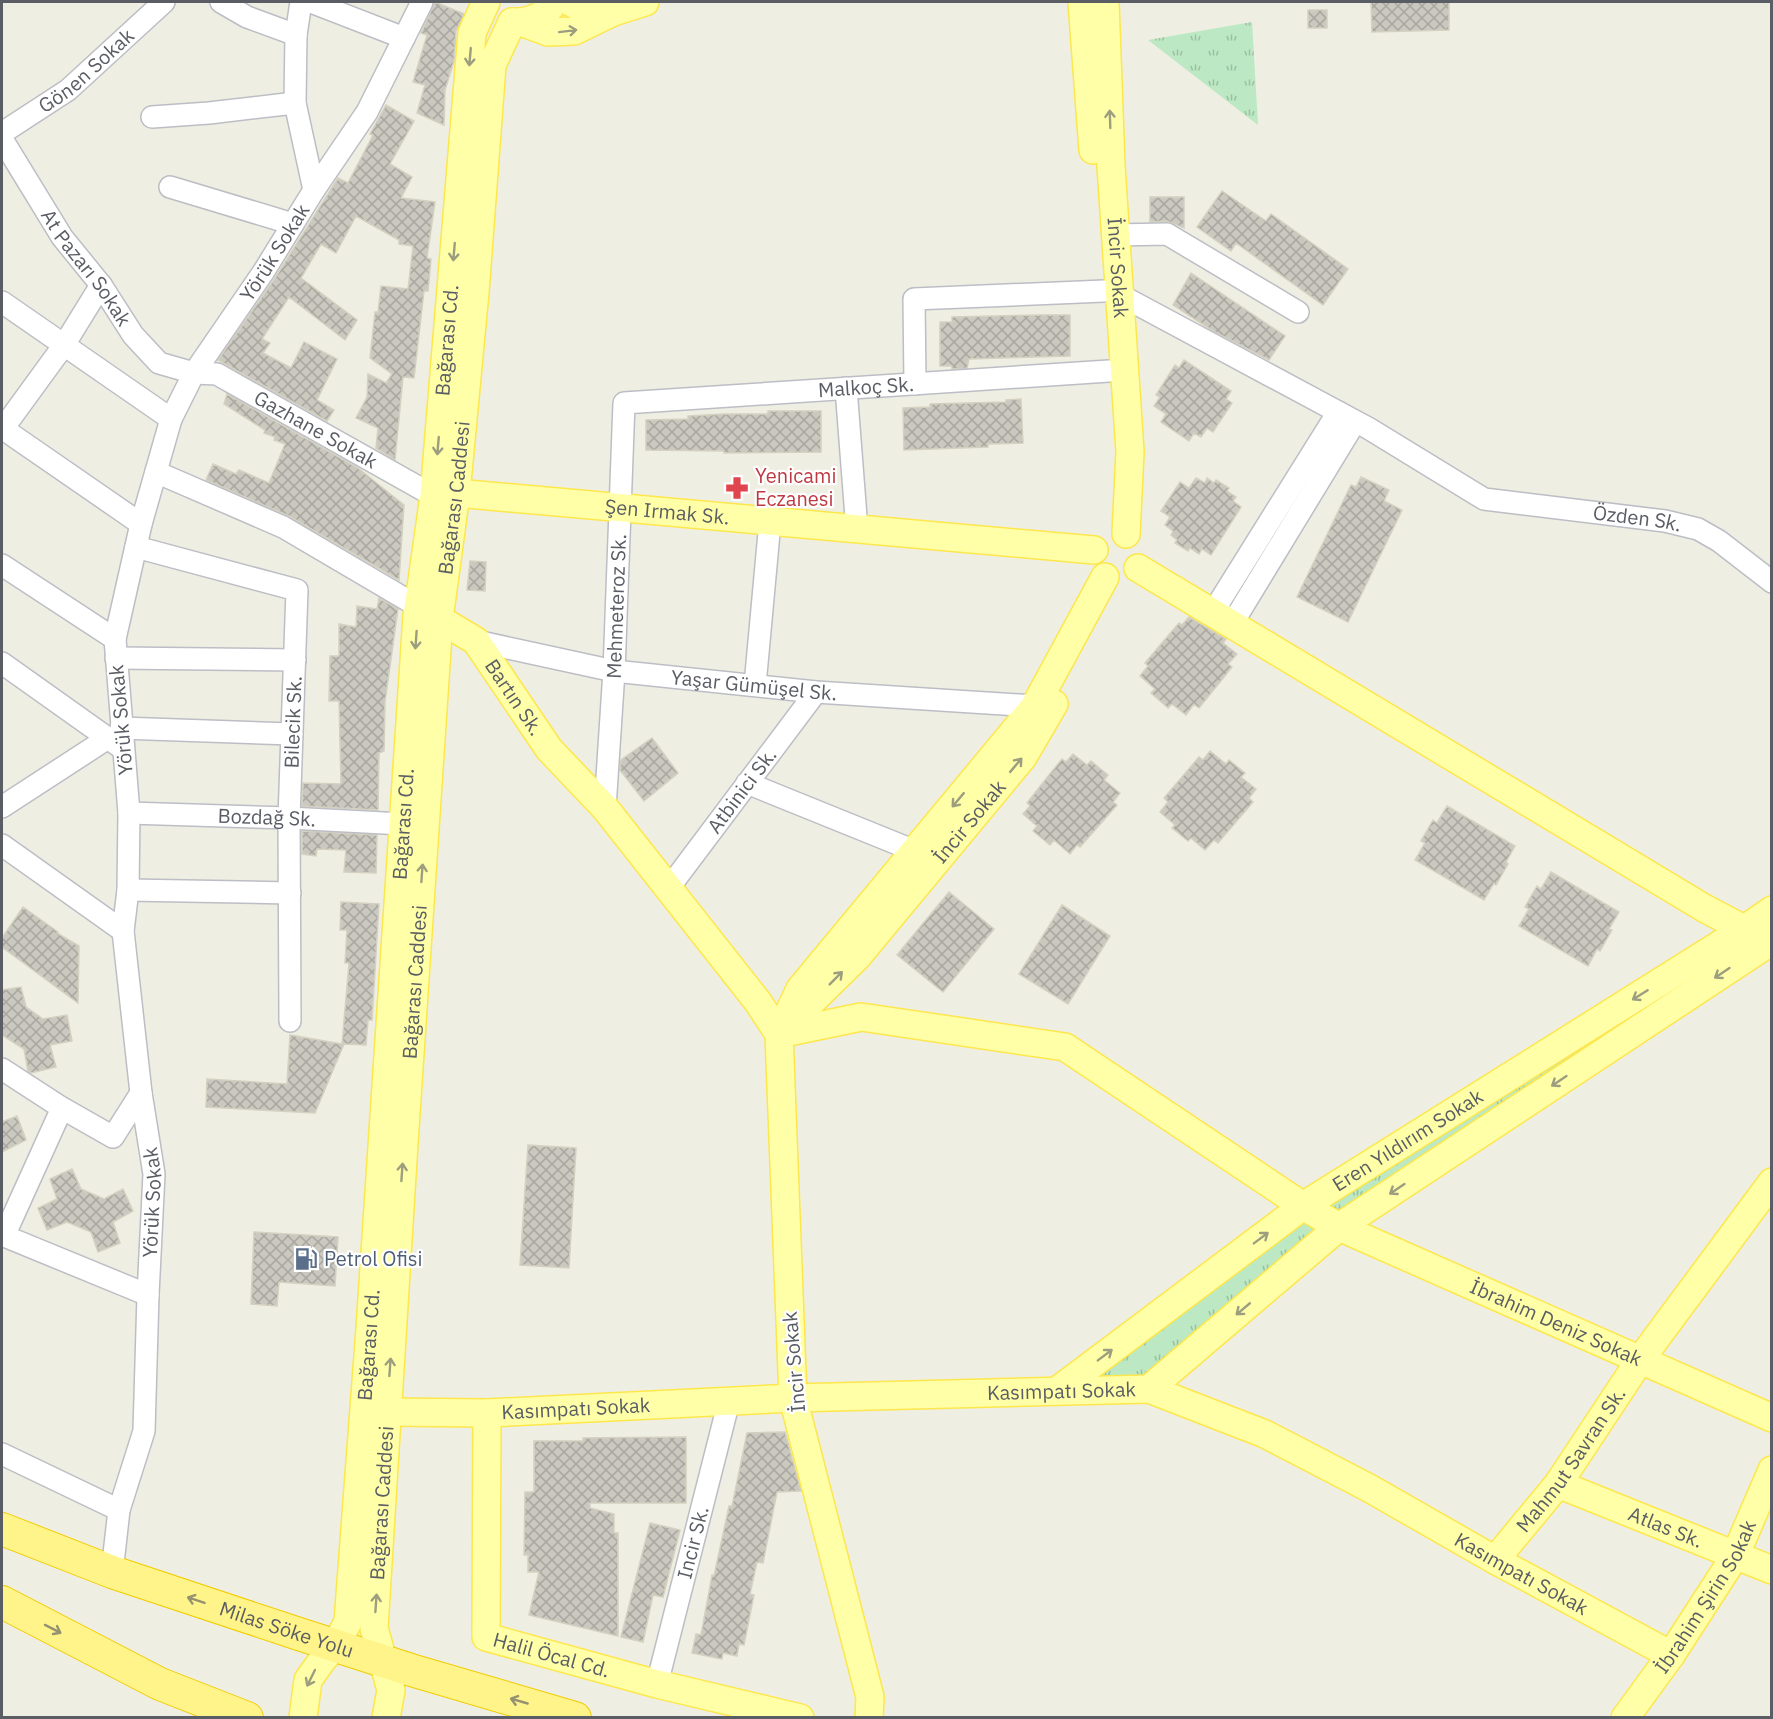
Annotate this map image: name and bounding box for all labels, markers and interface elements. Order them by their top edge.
street label: Gönen Sokak [33,22,140,119]
one-way arrow [558,25,577,36]
one-way arrow [464,47,475,67]
one-way arrow [1104,109,1115,129]
street label: Yörük Sokak [233,198,316,306]
street label: At Pazarı Sokak [35,204,138,332]
street label: İncir Sokak [1101,216,1135,319]
one-way arrow [448,241,459,261]
street label: Bağarası Cd. [428,283,464,397]
street label: Malkoç Sk. [817,370,915,403]
street label: Gazhane Sokak [249,384,383,475]
street label: Bağarası Caddesi [431,420,476,576]
one-way arrow [432,436,443,456]
place label: Yenicami Eczanesi [755,462,836,512]
pharmacy icon: Yenicami Eczanesi [724,475,750,501]
street label: Şen Irmak Sk. [604,492,731,530]
street label: Özden Sk. [1591,498,1685,538]
street label: Mehmeteroz Sk. [600,533,632,679]
one-way arrow [410,629,421,649]
street label: Bartın Sk. [479,653,550,741]
street label: Yörük Sokak [102,663,139,776]
street label: Yaşar Gümüşel Sk. [670,663,838,706]
street label: Bilecik Sk. [277,675,308,769]
street label: Atbinici Sk. [701,742,782,839]
one-way arrow [1009,758,1023,773]
street label: Bağarası Cd. [386,767,420,881]
street label: İncir Sokak [926,774,1012,869]
one-way arrow [951,792,964,808]
street label: Bozdağ Sk. [217,802,317,832]
one-way arrow [417,863,428,883]
street label: Bağarası Caddesi [396,904,433,1060]
one-way arrow [1714,968,1731,980]
one-way arrow [828,971,843,985]
one-way arrow [1632,989,1649,1001]
one-way arrow [1552,1075,1568,1087]
street label: Eren Yıldırım Sokak [1327,1082,1488,1197]
street label: Yörük Sokak [136,1145,168,1258]
one-way arrow [397,1162,408,1182]
one-way arrow [1389,1183,1406,1195]
one-way arrow [1252,1232,1268,1244]
place label: Petrol Ofisi [324,1245,423,1272]
fuel station icon: Petrol Ofisi [293,1246,319,1272]
street label: İbrahim Deniz Sokak [1466,1272,1647,1372]
street label: Bağarası Cd. [351,1288,386,1402]
one-way arrow [1235,1302,1251,1315]
street label: İncir Sokak [776,1310,811,1414]
one-way arrow [1096,1349,1112,1362]
one-way arrow [384,1357,395,1377]
street label: Kasımpatı Sokak [987,1375,1137,1406]
street label: Mahmut Savran Sk. [1510,1382,1631,1538]
street label: Kasımpatı Sokak [501,1391,651,1425]
street label: Bağarası Caddesi [363,1425,399,1581]
street label: Atlas Sk. [1625,1500,1707,1554]
street label: Incir Sk. [670,1503,715,1582]
street label: İbrahim Şirin Sokak [1648,1515,1762,1679]
street label: Kasımpatı Sokak [1450,1526,1594,1621]
one-way arrow [187,1594,206,1605]
one-way arrow [371,1594,382,1614]
street label: Milas Söke Yolu [216,1595,357,1664]
one-way arrow [44,1624,62,1635]
street label: Halil Öcal Cd. [490,1626,613,1683]
one-way arrow [305,1669,317,1687]
one-way arrow [510,1695,529,1706]

